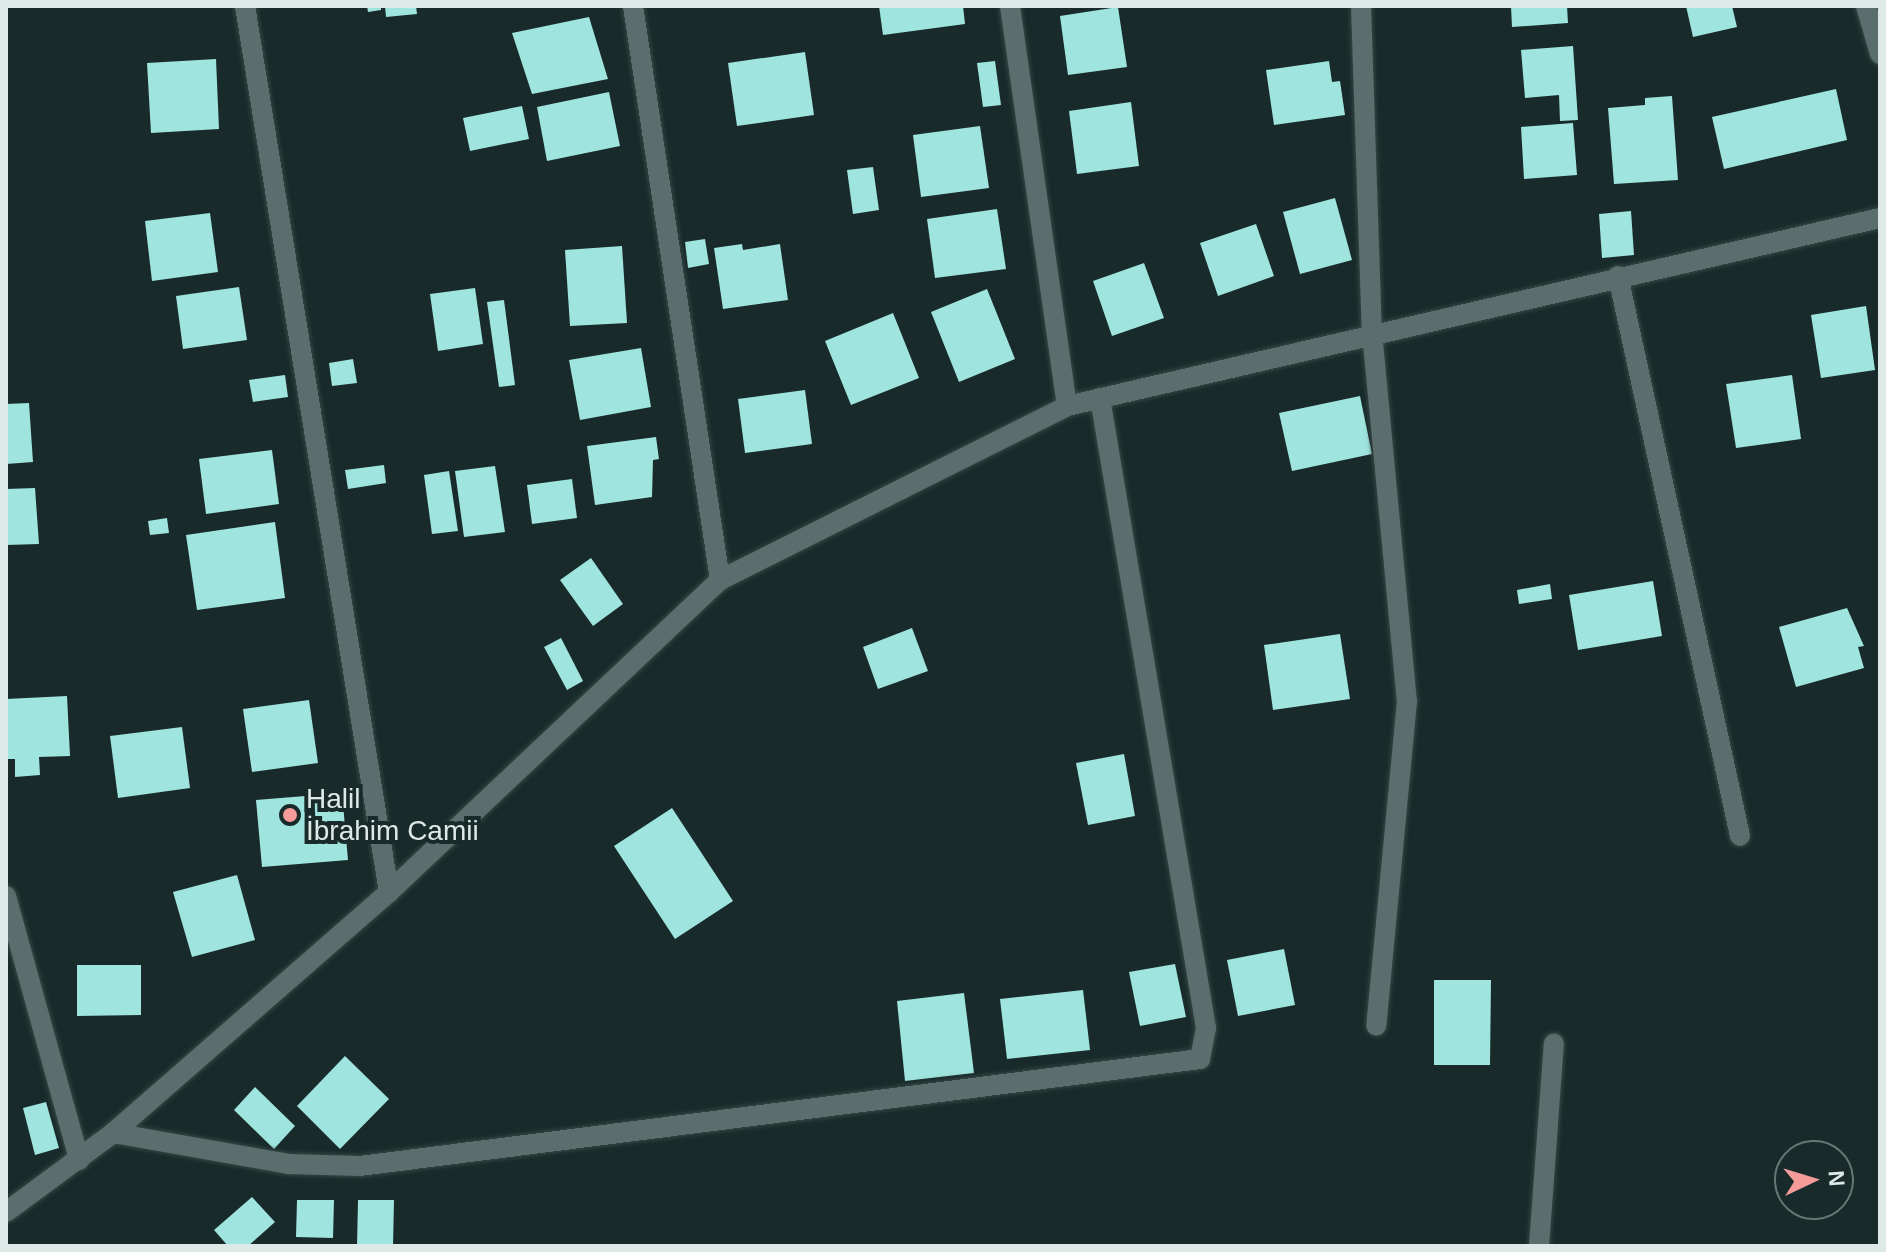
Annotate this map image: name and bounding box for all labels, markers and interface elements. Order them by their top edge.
place label: Halil İbrahim Camii [306,782,479,848]
marker: Halil İbrahim Camii [281,806,299,824]
north arrow [1774,1140,1854,1220]
text: N [1823,1170,1849,1187]

